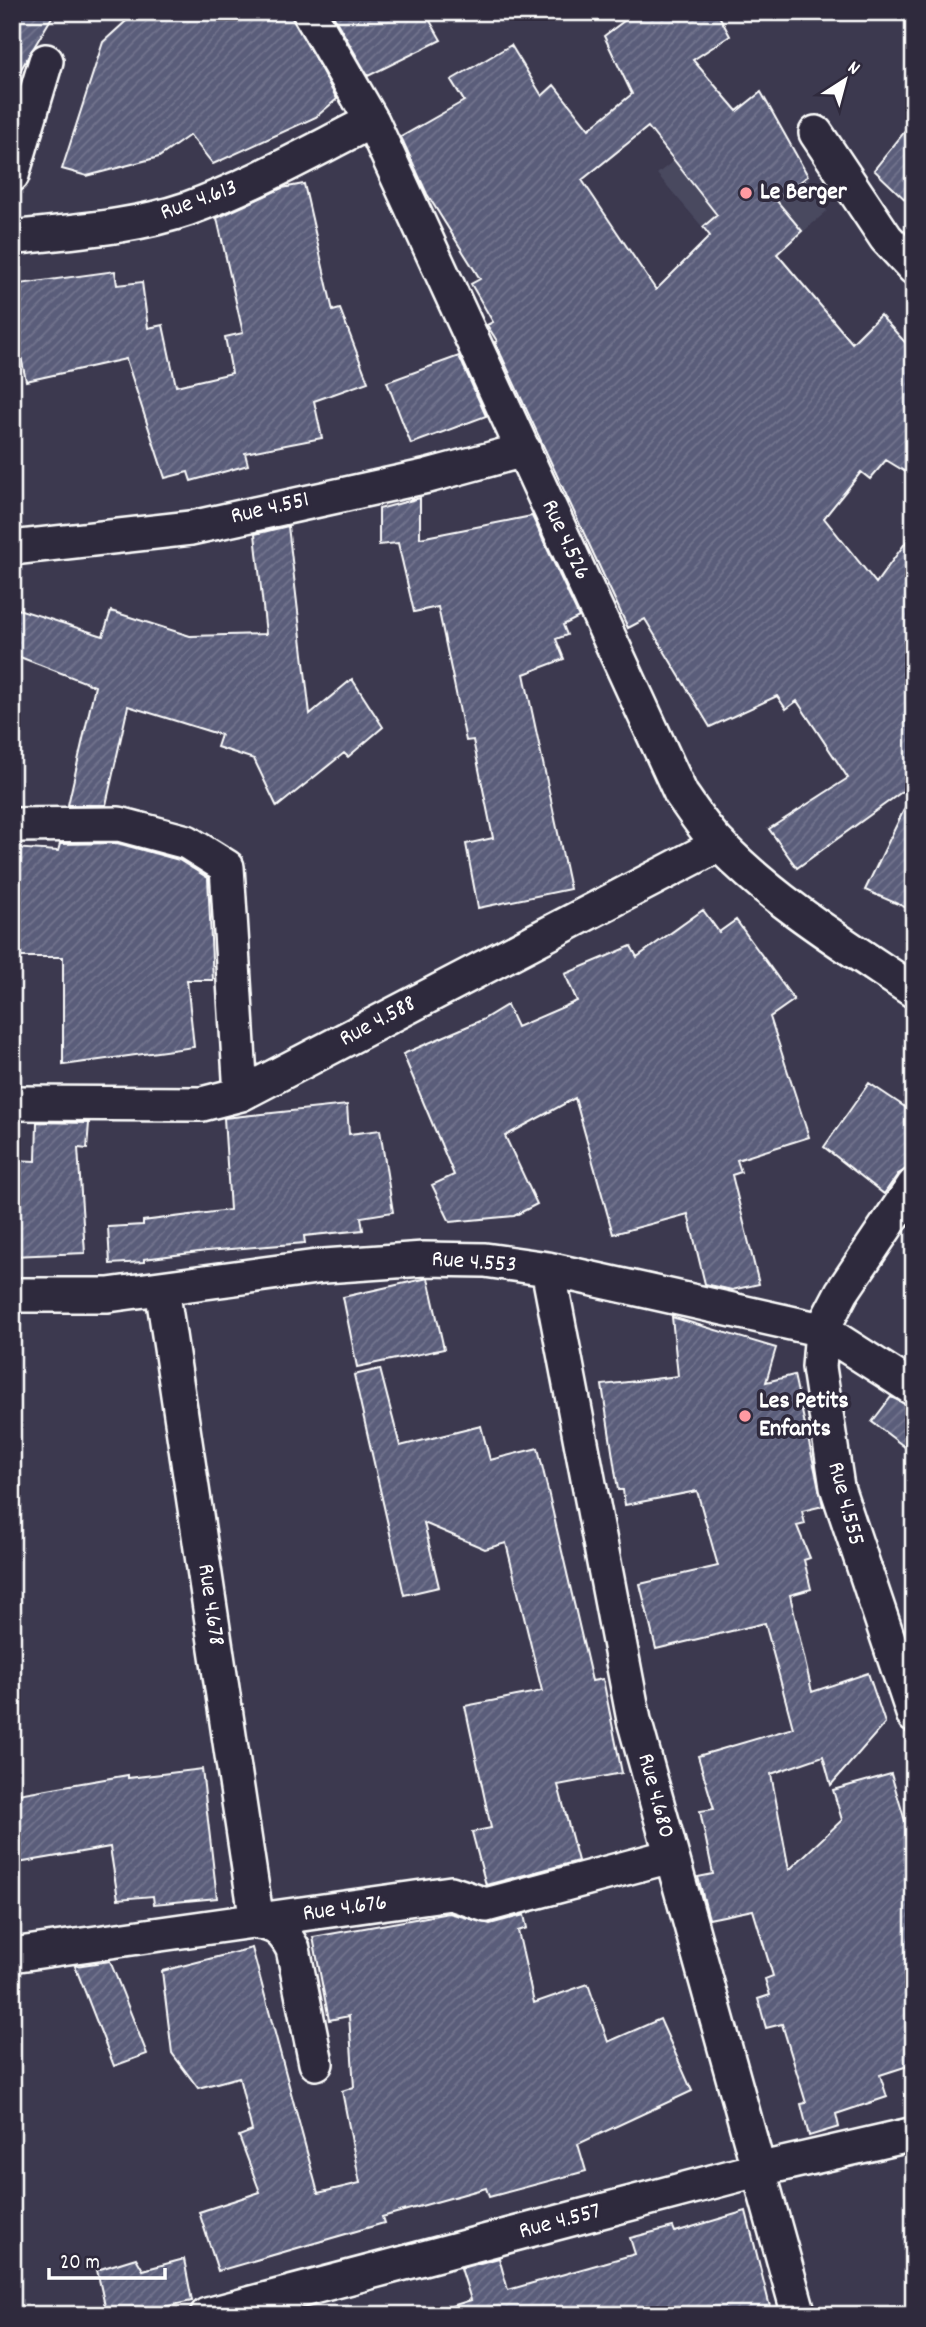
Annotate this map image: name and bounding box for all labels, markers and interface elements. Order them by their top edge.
north arrow [810,46,880,116]
text: N [841,55,865,83]
street label: Rue 4.613 [156,171,242,231]
place label: Le Berger [760,176,848,210]
marker: Le Berger [738,185,754,201]
street label: Rue 4.551 [227,483,313,535]
street label: Rue 4.526 [532,494,598,586]
street label: Rue 4.588 [334,988,422,1056]
street label: Rue 4.553 [430,1243,518,1283]
place label: Les Petits Enfants [759,1385,849,1447]
marker: Les Petits Enfants [737,1408,753,1424]
street label: Rue 4.555 [818,1458,872,1550]
street label: Rue 4.678 [187,1562,233,1648]
street label: Rue 4.680 [627,1750,683,1842]
street label: Rue 4.676 [301,1886,389,1932]
street label: Rue 4.557 [515,2195,605,2249]
scale bar [49,2236,164,2280]
text: 20 m [60,2249,100,2279]

